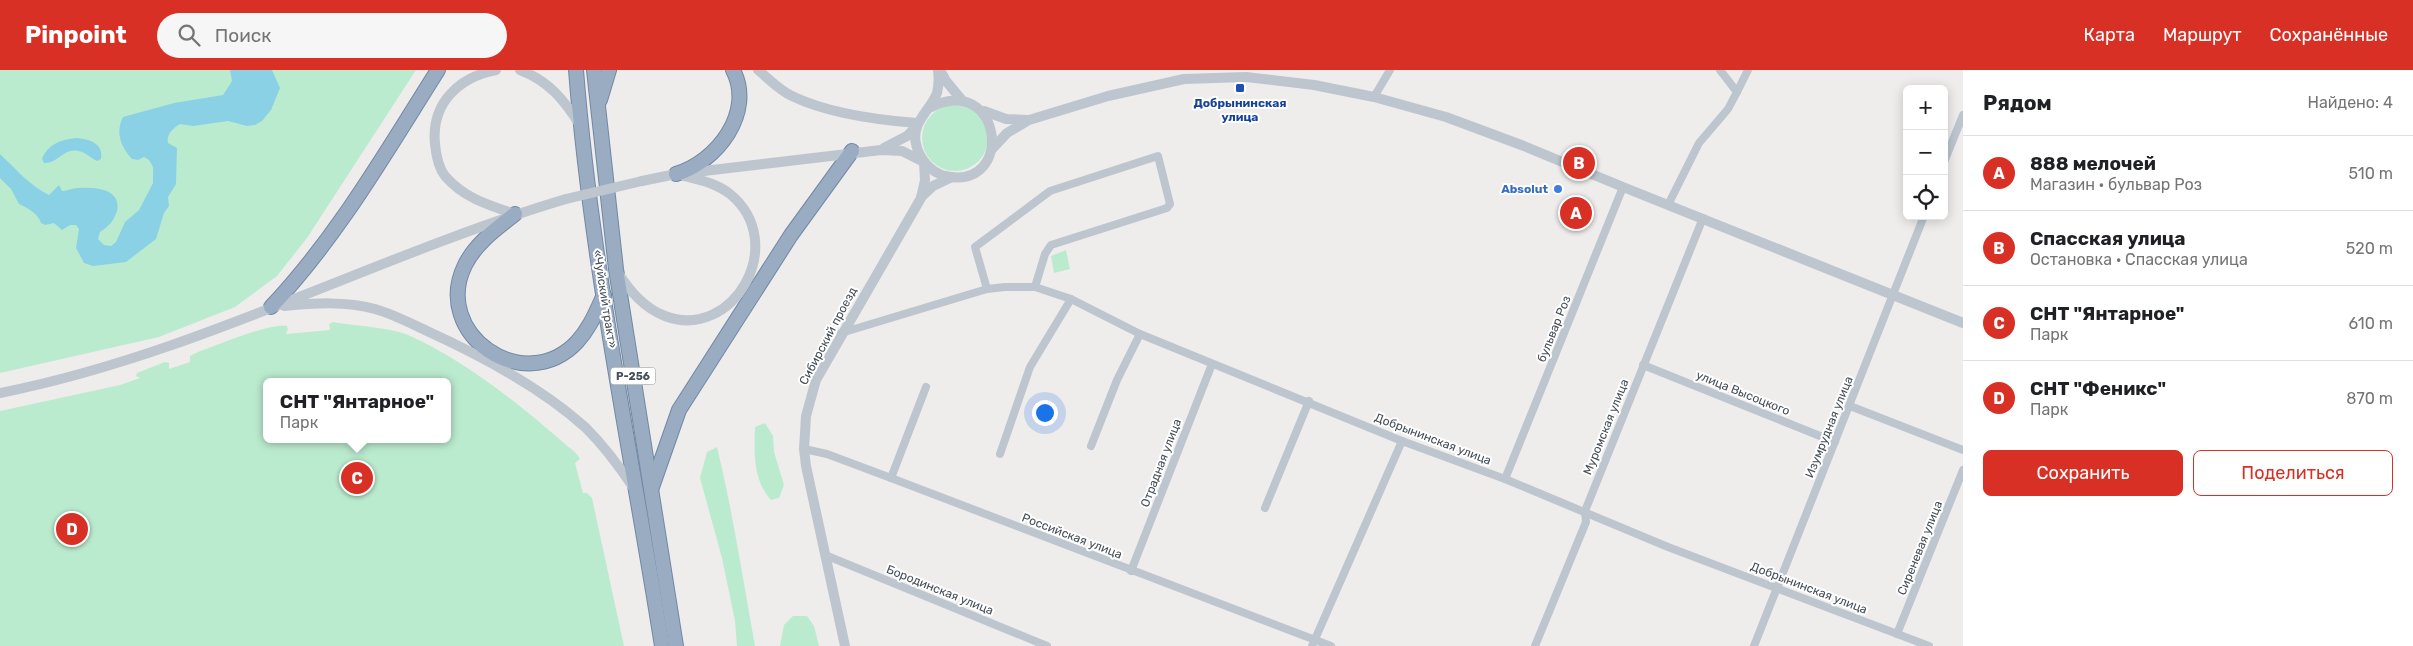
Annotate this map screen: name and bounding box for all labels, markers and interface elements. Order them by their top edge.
search box [157,13,507,58]
text: Pinpoint [25,21,127,49]
icon: search [175,21,203,49]
text: Поиск [215,24,271,47]
text: Карта [2084,24,2135,46]
text: Маршрут [2163,24,2242,46]
text: Сохранённые [2270,24,2388,46]
marker: Добрынинская улица [1234,82,1246,94]
map controls [1903,85,1948,220]
button: + [1903,85,1948,130]
text: Рядом [1983,90,2052,115]
text: Найдено: 4 [2308,93,2393,112]
place label: Добрынинская улица [1193,96,1287,124]
button: − [1903,130,1948,175]
pin: B [1563,144,1595,182]
text: 888 мелочей [2030,152,2156,175]
text: A [1993,164,2005,183]
text: 510 m [2349,164,2393,183]
button: locate [1903,175,1948,220]
text: Магазин · бульвар Роз [2030,175,2202,194]
place label: Absolut [1501,182,1548,196]
marker: Absolut [1552,183,1564,195]
pin: A [1560,194,1592,232]
text: Спасская улица [2030,227,2185,250]
text: B [1993,239,2005,258]
text: 520 m [2346,239,2393,258]
street label: «Чуйский тракт» [590,249,620,349]
text: Остановка · Спасская улица [2030,250,2248,269]
street label: Сибирский проезд [796,285,860,387]
street label: бульвар Роз [1534,294,1574,364]
text: СНТ "Янтарное" [2030,302,2184,325]
text: C [1993,314,2005,333]
text: 610 m [2349,314,2393,333]
text: Парк [2030,325,2068,344]
road number: Р-256 [610,368,656,384]
street label: улица Высоцкого [1694,368,1792,418]
street label: Изумрудная улица [1802,374,1856,480]
street label: Муромская улица [1580,377,1632,477]
text: СНТ "Феникс" [2030,377,2166,400]
popup [263,378,451,443]
text: D [1993,389,2005,408]
text: 870 m [2346,389,2393,408]
text: СНТ "Янтарное" [280,390,434,413]
your location [1032,400,1058,426]
text: Парк [2030,400,2068,419]
street label: Добрынинская улица [1373,410,1493,468]
text: Парк [280,413,318,432]
street label: Отрадная улица [1138,417,1184,509]
button: Сохранить [1983,450,2183,496]
button: Поделиться [2193,450,2393,496]
pin: C [341,459,373,497]
street label: Сиреневая улица [1895,499,1945,597]
pin: D [56,510,88,548]
street label: Российская улица [1020,510,1124,562]
street label: Добрынинская улица [1749,559,1869,617]
street label: Бородинская улица [884,562,996,618]

